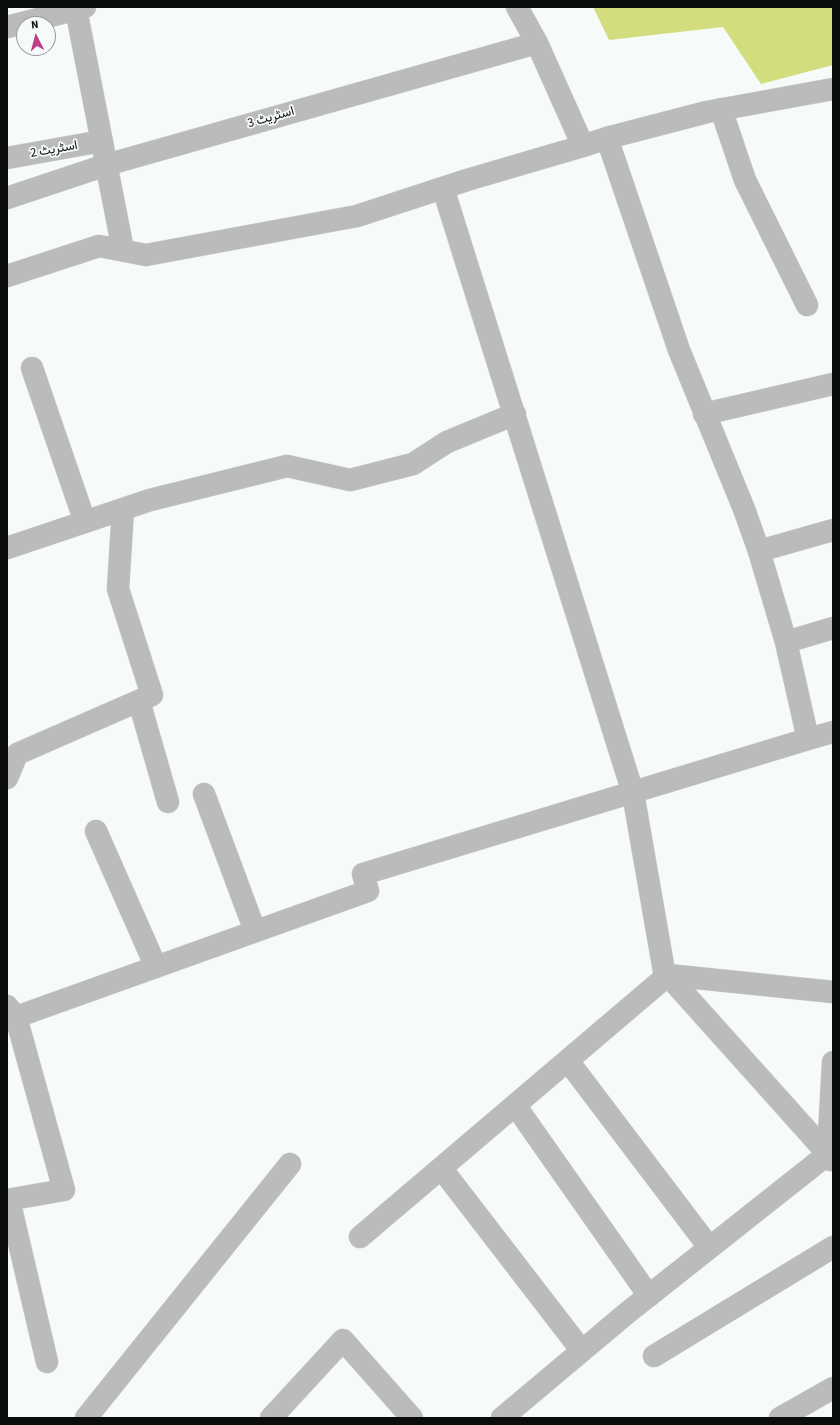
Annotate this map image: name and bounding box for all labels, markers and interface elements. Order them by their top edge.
north arrow [16,16,56,56]
text: N [30,17,39,32]
street label: اسٹریٹ 3 [246,104,296,132]
street label: اسٹریٹ 2 [29,138,79,162]

